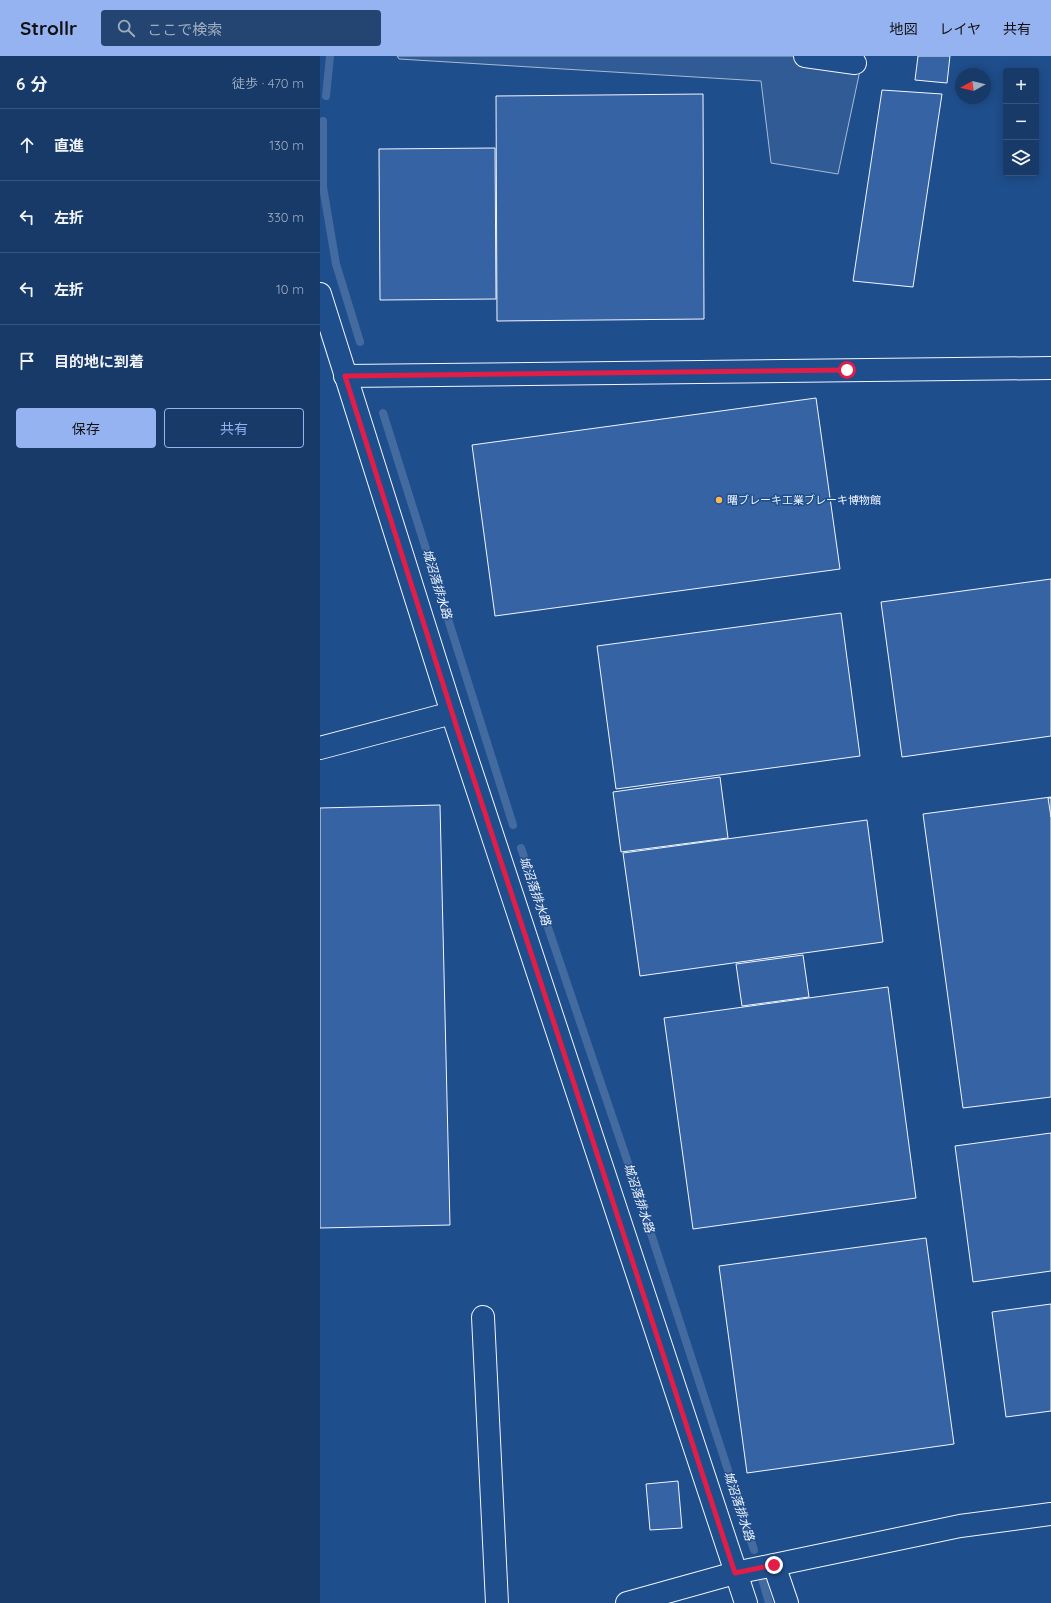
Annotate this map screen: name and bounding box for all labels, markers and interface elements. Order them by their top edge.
search box [101,10,381,46]
text: Strollr [20,16,77,40]
icon: search [115,17,137,39]
text: ここで検索 [147,20,222,39]
text: 地図 [889,20,917,38]
text: レイヤ [939,20,981,38]
text: 共有 [1003,20,1031,38]
north arrow [955,68,991,104]
map controls [1003,68,1039,176]
button: + [1003,68,1039,104]
text: 6 分 [16,73,47,94]
text: 徒歩 · 470 m [232,75,304,91]
button: − [1003,104,1039,140]
icon: ahead [16,134,38,156]
text: 直進 [54,136,84,155]
text: 130 m [269,137,304,153]
button: layers [1003,140,1039,176]
icon: left [16,206,38,228]
text: 左折 [54,208,84,227]
text: 330 m [267,209,304,225]
icon: left [16,278,38,300]
text: 左折 [54,280,84,299]
text: 10 m [276,281,304,297]
icon: arrive [16,350,38,372]
text: 目的地に到着 [54,352,144,371]
route start [838,361,856,379]
button: 保存 [16,408,156,448]
button: 共有 [164,408,304,448]
place label: 曙ブレーキ工業ブレーキ博物館 [727,493,881,507]
marker: 曙ブレーキ工業ブレーキ博物館 [714,495,724,505]
water label: 城沼落排水路 [420,547,455,621]
water label: 城沼落排水路 [517,854,555,928]
water label: 城沼落排水路 [621,1161,658,1235]
water label: 城沼落排水路 [721,1469,758,1543]
route end [765,1556,783,1574]

